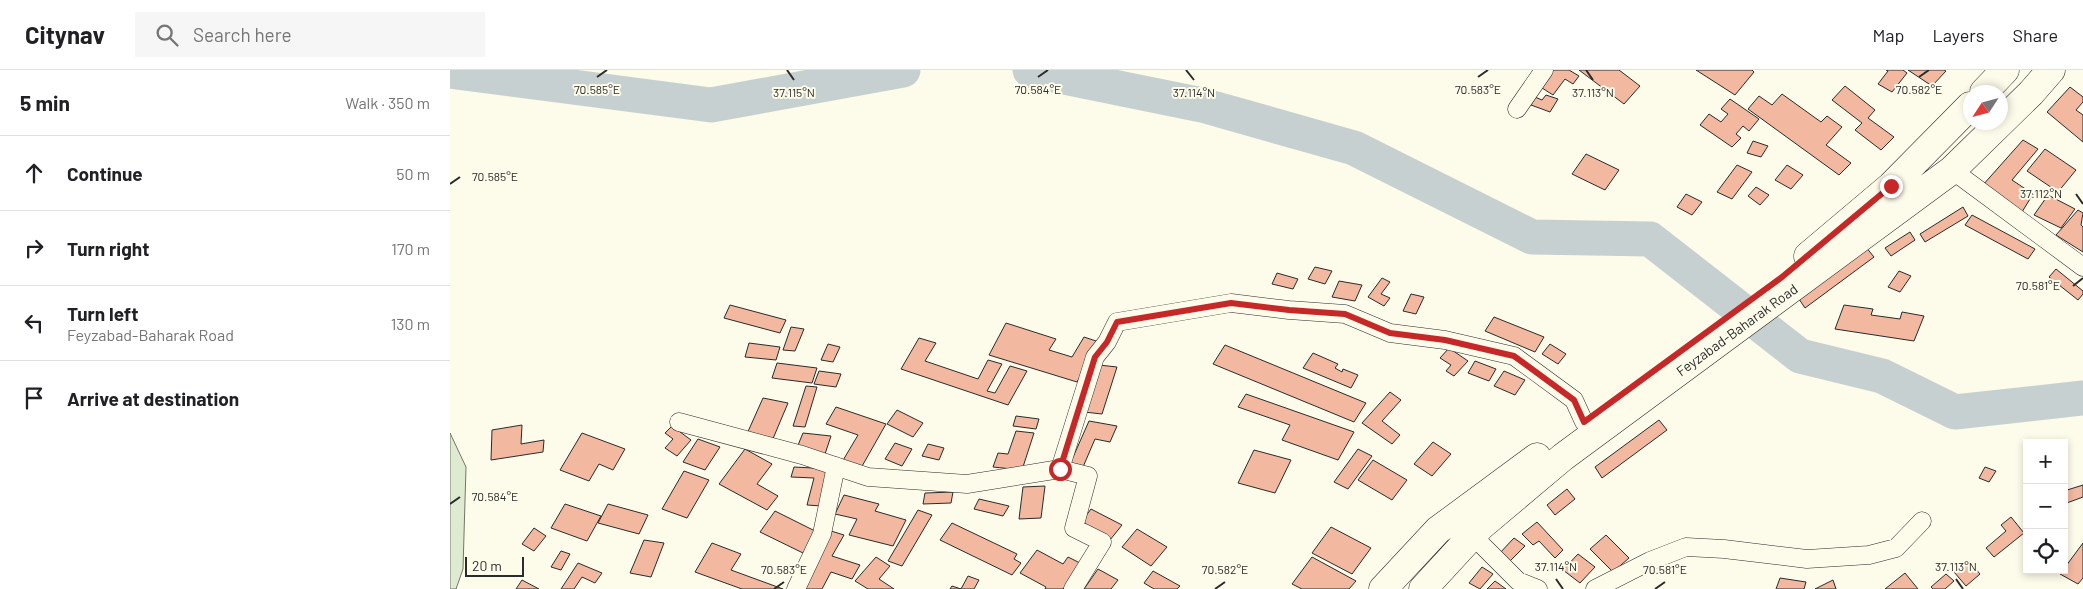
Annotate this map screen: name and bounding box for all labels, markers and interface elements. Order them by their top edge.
search box [135,12,485,57]
text: Citynav [25,20,105,49]
icon: search [153,21,181,49]
text: Search here [193,23,292,46]
text: Map [1872,24,1904,46]
text: Layers [1932,24,1985,46]
text: Share [2013,24,2058,46]
text: 70.585°E [574,82,620,96]
text: 70.584°E [1015,82,1061,96]
text: 70.583°E [1455,82,1501,96]
text: 70.582°E [1896,82,1942,96]
text: 37.115°N [773,85,815,99]
text: 37.114°N [1173,85,1215,99]
text: 37.113°N [1572,85,1614,99]
north arrow [1963,85,2008,130]
text: 5 min [20,90,70,115]
text: Walk · 350 m [345,93,430,112]
icon: ahead [20,159,48,187]
text: Continue [67,162,143,185]
text: 50 m [396,164,430,183]
text: 70.585°E [472,169,518,183]
route end [1880,175,1903,198]
text: 37.112°N [2020,186,2062,200]
icon: right [20,234,48,262]
text: Turn right [67,237,149,260]
text: 170 m [391,239,430,258]
text: 70.581°E [2016,278,2060,292]
street label: Feyzabad-Baharak Road [1673,280,1801,379]
text: Turn left [67,302,138,325]
icon: left [20,309,48,337]
text: 130 m [391,314,430,333]
text: Feyzabad-Baharak Road [67,325,234,344]
icon: arrive [20,384,48,412]
text: Arrive at destination [67,387,239,410]
map controls [2023,439,2068,574]
button: + [2023,439,2068,484]
route start [1049,458,1072,481]
button: − [2023,484,2068,529]
text: 70.584°E [472,489,518,503]
button: locate [2023,529,2068,574]
scale bar [465,554,524,577]
text: 20 m [472,557,502,574]
text: 37.114°N [1535,559,1577,573]
text: 37.113°N [1935,559,1977,573]
text: 70.583°E [761,562,807,576]
text: 70.582°E [1202,562,1248,576]
text: 70.581°E [1643,562,1687,576]

